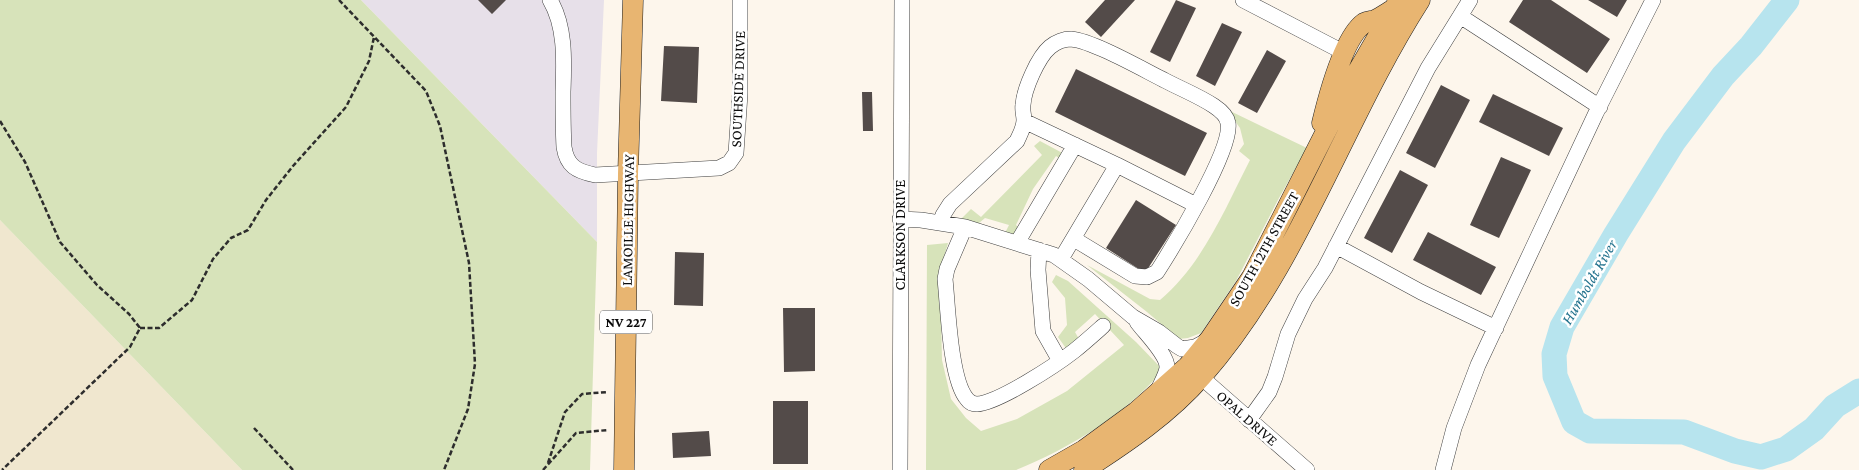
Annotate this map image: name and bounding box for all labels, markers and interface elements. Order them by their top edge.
street label: SOUTHSIDE DRIVE [728,30,748,148]
street label: LAMOILLE HIGHWAY [619,154,637,286]
street label: CLARKSON DRIVE [892,179,908,291]
street label: SOUTH 12TH STREET [1226,189,1302,309]
water label: Humboldt River [1558,236,1620,327]
road number: NV 227 [600,311,652,334]
street label: OPAL DRIVE [1213,387,1281,449]

